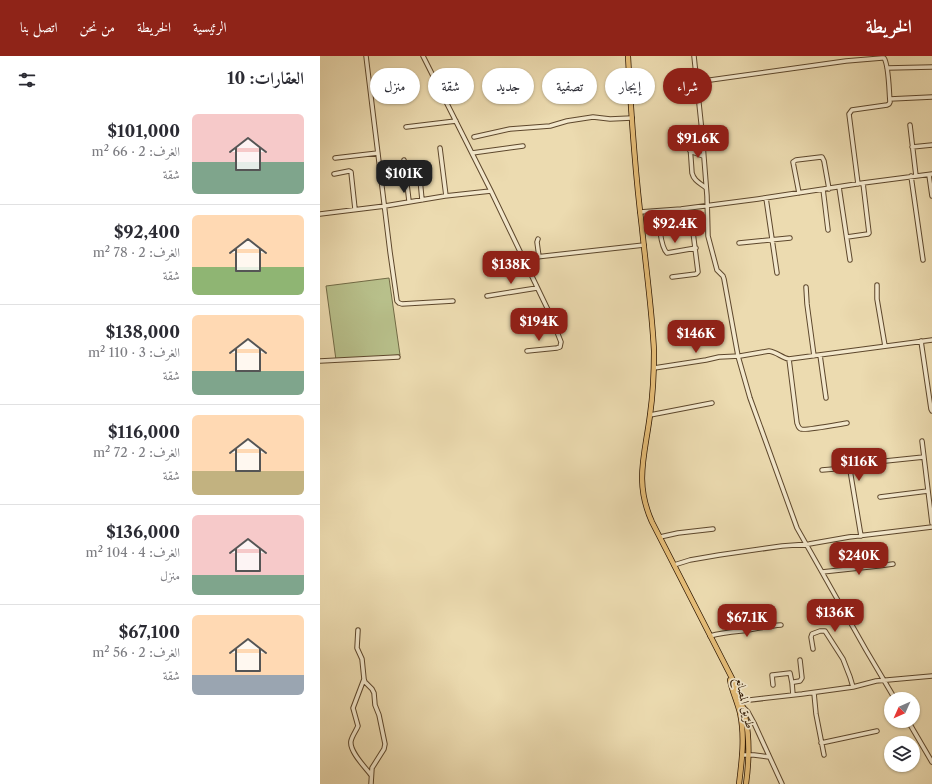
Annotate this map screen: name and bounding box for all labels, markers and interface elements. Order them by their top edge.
text: الخريطة [866,15,912,38]
text: اتصل بنا [20,18,58,36]
text: من نحن [80,18,115,36]
text: الخريطة [137,18,171,36]
text: الرئيسية [193,18,227,36]
text: العقارات: 10 [227,68,304,88]
chip: منزل [370,68,420,104]
chip: شقة [428,68,474,104]
chip: جديد [482,68,534,104]
chip: تصفية [542,68,597,104]
chip: إيجار [605,68,655,104]
chip: شراء [663,68,712,104]
icon: filters [16,69,38,91]
text: $101,000 [108,121,180,141]
pin: $91.6K [665,125,731,159]
icon: home [224,130,272,178]
text: $91.6K [677,130,719,146]
text: الغرف: 2 · 66 m² [92,143,180,159]
pin: $101K [376,160,432,194]
text: $101K [385,165,423,181]
text: شقة [163,166,180,182]
pin: $92.4K [642,210,708,244]
text: $92.4K [653,215,697,231]
text: $92,400 [114,222,180,242]
icon: home [224,231,272,279]
text: الغرف: 2 · 78 m² [93,244,180,260]
pin: $138K [483,251,539,285]
text: $138K [492,256,530,272]
text: شقة [163,267,180,283]
pin: $194K [511,308,567,342]
text: $194K [520,313,558,329]
pin: $146K [668,320,724,354]
text: $138,000 [106,322,180,342]
text: $146K [677,325,715,341]
icon: home [224,331,272,379]
text: الغرف: 3 · 110 m² [88,344,180,360]
text: شقة [163,367,180,383]
text: $116,000 [108,422,180,442]
icon: home [224,431,272,479]
text: الغرف: 2 · 72 m² [93,444,180,460]
pin: $116K [831,448,887,482]
text: $116K [840,453,878,469]
text: شقة [163,467,180,483]
text: $136,000 [106,522,180,542]
icon: home [224,531,272,579]
pin: $240K [831,542,887,576]
text: الغرف: 4 · 104 m² [86,544,180,560]
text: $240K [838,547,880,563]
text: منزل [160,567,180,583]
pin: $136K [807,599,863,633]
pin: $67.1K [714,604,780,638]
text: $136K [816,604,854,620]
text: $67.1K [727,609,767,625]
text: $67,100 [119,622,180,642]
icon: home [224,631,272,679]
text: الغرف: 2 · 56 m² [92,644,180,660]
text: شقة [163,667,180,683]
street label: طريق المصانع [729,676,758,731]
north arrow [884,692,920,728]
map controls [884,692,920,772]
button: layers [884,736,920,772]

